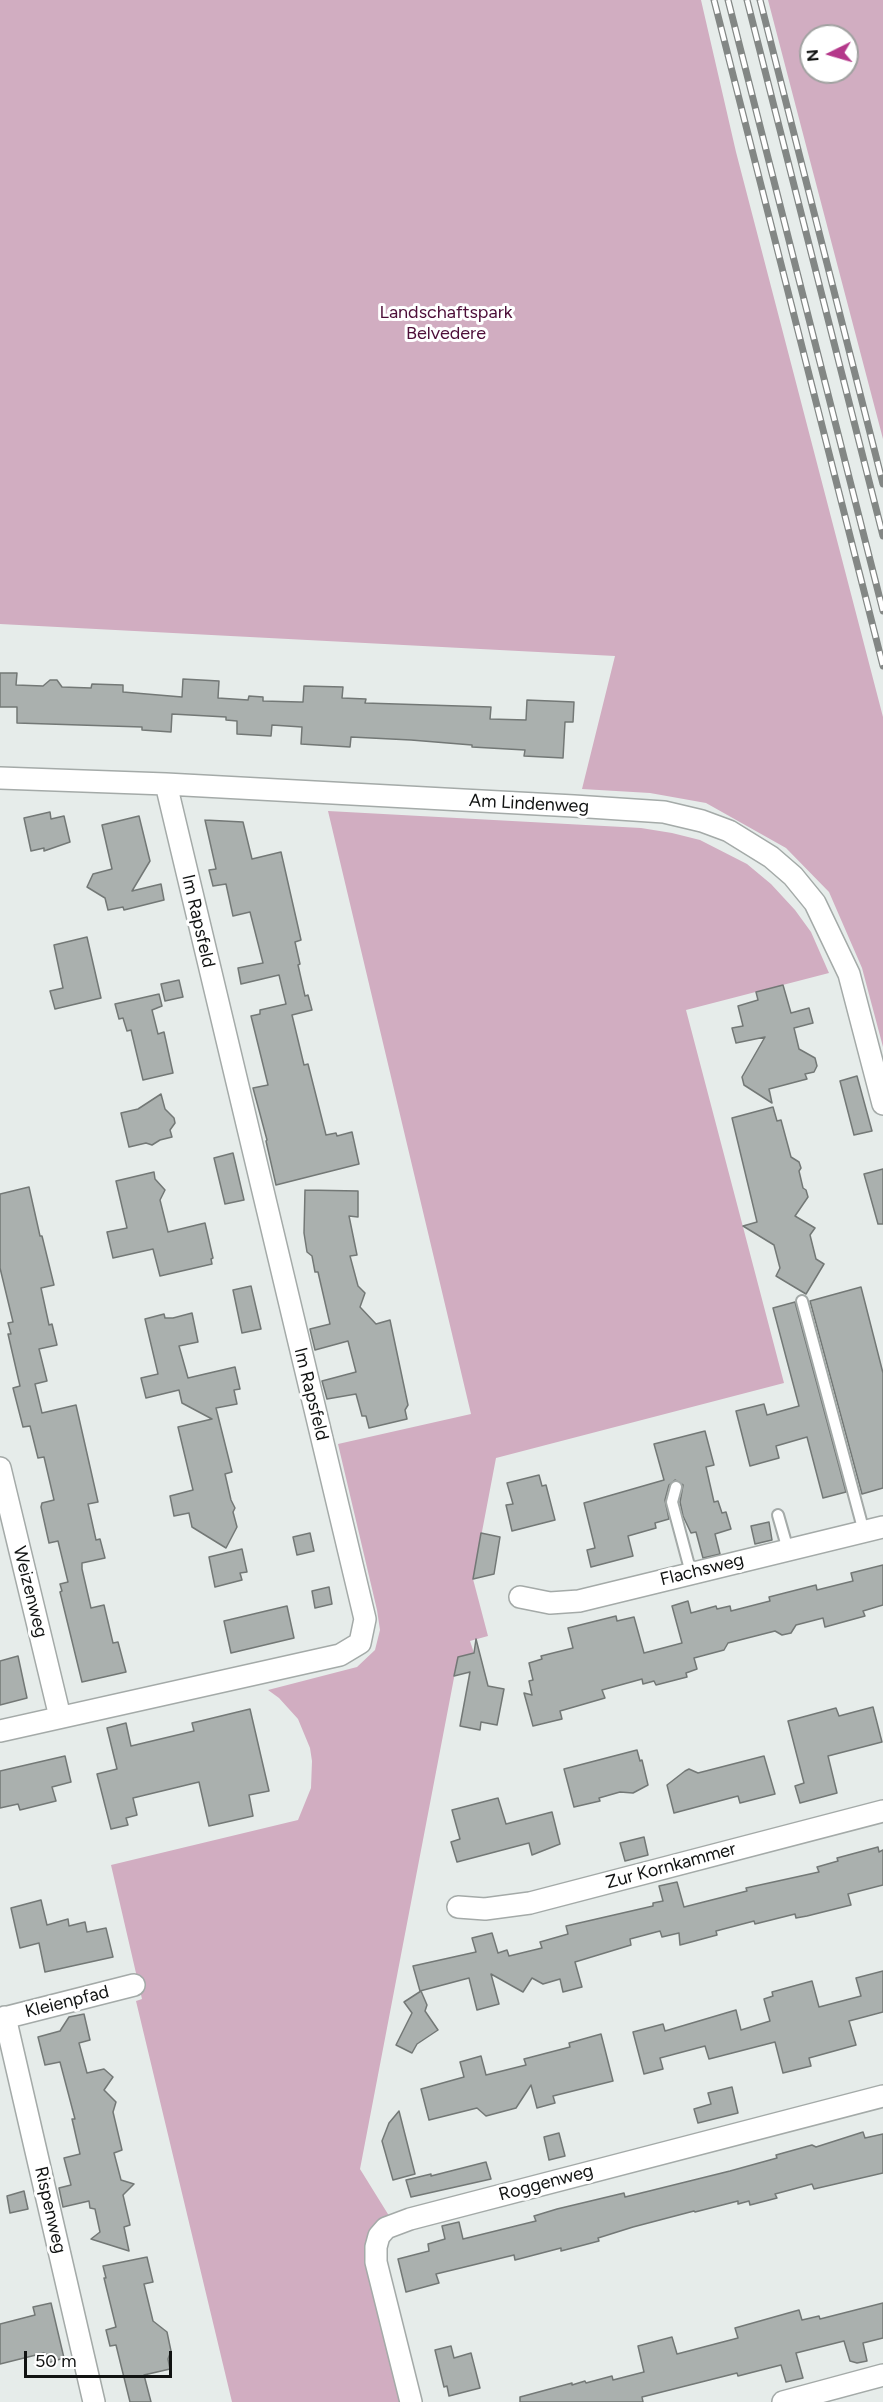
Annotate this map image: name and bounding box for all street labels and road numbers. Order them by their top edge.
street label: Am Lindenweg [468,790,590,818]
street label: Im Rapsfeld [177,872,219,970]
street label: Im Rapsfeld [289,1345,333,1443]
street label: Weizenweg [8,1544,52,1640]
street label: Flachsweg [658,1549,746,1591]
street label: Zur Kornkammer [604,1838,738,1894]
street label: Kleienpfad [23,1981,111,2023]
street label: Roggenweg [496,2160,596,2206]
street label: Rispenweg [30,2164,70,2256]

